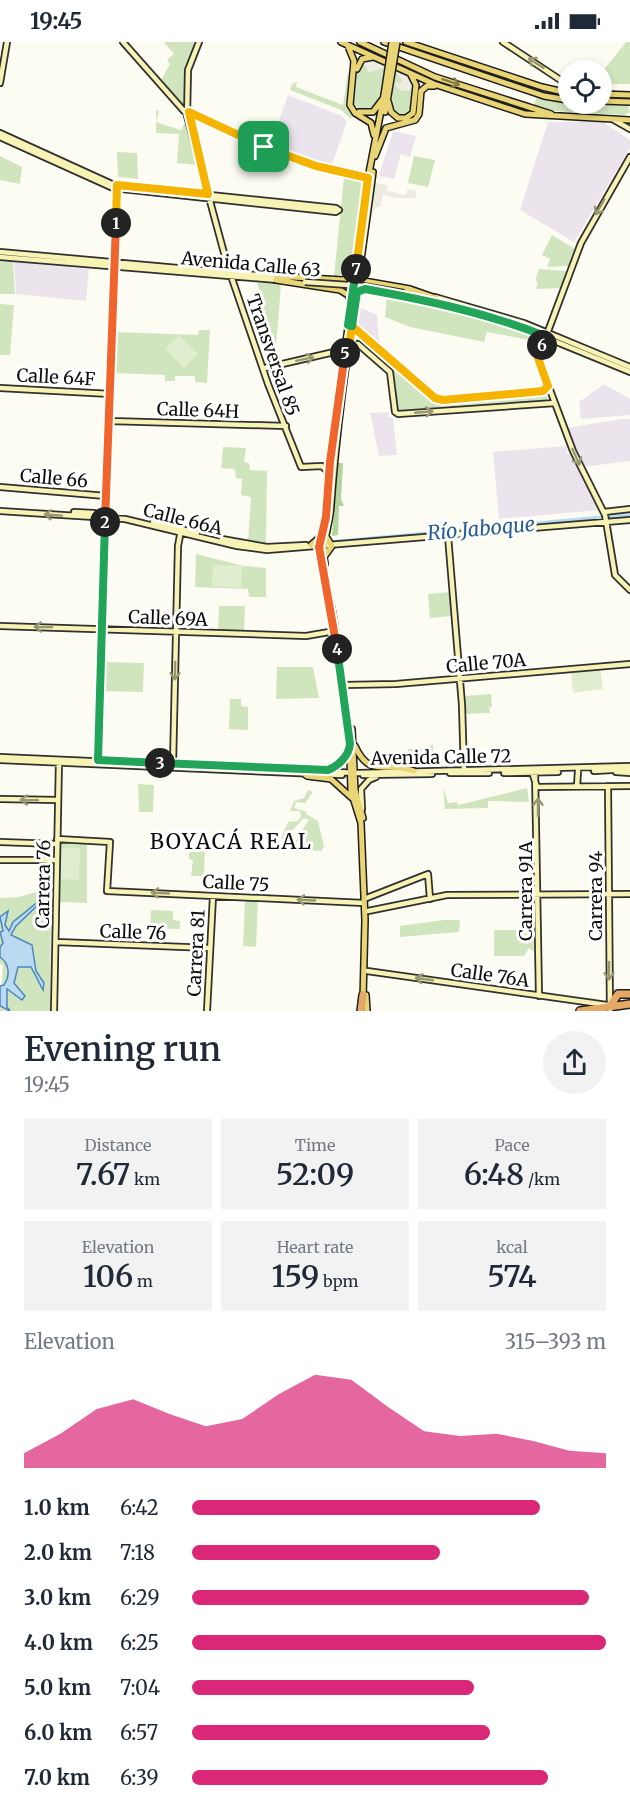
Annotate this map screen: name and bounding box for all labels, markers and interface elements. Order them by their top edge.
text: 19:45 [30,7,82,35]
one-way arrow [528,57,545,69]
map controls [558,60,612,114]
button: locate [558,60,612,114]
one-way arrow [441,78,460,89]
pin [238,121,289,172]
icon: arrive [247,130,280,163]
one-way arrow [594,198,606,215]
pin: 1 [101,208,131,238]
text: 1 [112,213,120,233]
street label: Avenida Calle 63 [179,246,322,282]
pin: 7 [341,254,371,284]
text: 7 [351,259,361,279]
street label: Transversal 85 [241,291,305,419]
pin: 6 [527,330,557,360]
text: 6 [537,335,547,355]
pin: 5 [330,338,360,368]
text: 5 [340,343,350,363]
one-way arrow [295,353,314,364]
street label: Calle 64F [16,363,96,391]
street label: Calle 64H [156,397,240,423]
one-way arrow [413,406,433,417]
one-way arrow [571,448,583,466]
street label: Calle 66 [19,464,89,492]
street label: Calle 66A [141,498,225,540]
pin: 2 [90,507,120,537]
one-way arrow [43,509,63,520]
water label: Río Jaboque [426,511,536,545]
text: 2 [100,512,110,532]
street label: Calle 69A [128,605,208,631]
one-way arrow [34,621,54,633]
pin: 4 [322,634,352,664]
text: 4 [332,639,342,659]
street label: Calle 70A [445,648,527,678]
one-way arrow [169,660,181,680]
street label: Avenida Calle 72 [369,744,512,770]
pin: 3 [145,748,175,778]
text: 3 [155,753,165,773]
one-way arrow [19,794,39,805]
one-way arrow [532,798,544,818]
district label: BOYACÁ REAL [150,827,312,855]
street label: Carrera 76 [31,839,55,929]
street label: Carrera 91A [514,841,537,941]
street label: Carrera 94 [584,851,607,941]
street label: Calle 75 [202,870,270,896]
one-way arrow [151,888,171,899]
one-way arrow [296,894,316,905]
street label: Carrera 81 [182,909,210,997]
street label: Calle 76 [99,919,167,945]
street label: Calle 76A [449,958,531,992]
one-way arrow [603,961,615,981]
one-way arrow [414,973,434,984]
text: Evening run [24,1029,221,1070]
button: share [543,1031,606,1094]
text: 19:45 [24,1072,70,1097]
text: Distance [85,1135,151,1155]
text: Time [295,1135,335,1155]
text: Pace [495,1135,530,1155]
text: 7.67 [76,1155,130,1193]
text: 52:09 [276,1155,354,1193]
text: 6:48 [464,1155,524,1193]
text: km [130,1169,160,1189]
text: /km [524,1169,560,1189]
text: Elevation [82,1237,154,1257]
text: Heart rate [277,1237,353,1257]
text: kcal [496,1237,528,1257]
text: 106 [83,1257,133,1295]
text: 159 [272,1257,319,1295]
text: 574 [487,1257,537,1295]
text: m [133,1271,153,1291]
text: bpm [319,1271,358,1291]
text: Elevation [24,1329,115,1354]
text: 315–393 m [505,1329,606,1354]
text: 1.0 km [24,1495,90,1520]
text: 6:42 [120,1495,159,1520]
text: 2.0 km [24,1540,92,1565]
text: 7:18 [120,1540,155,1565]
text: 3.0 km [24,1585,91,1610]
text: 6:29 [120,1585,160,1610]
text: 4.0 km [24,1630,93,1655]
text: 6:25 [120,1630,159,1655]
text: 5.0 km [24,1675,91,1700]
text: 7:04 [120,1675,160,1700]
text: 6.0 km [24,1720,92,1745]
text: 6:57 [120,1720,158,1745]
text: 7.0 km [24,1765,90,1790]
text: 6:39 [120,1765,159,1790]

